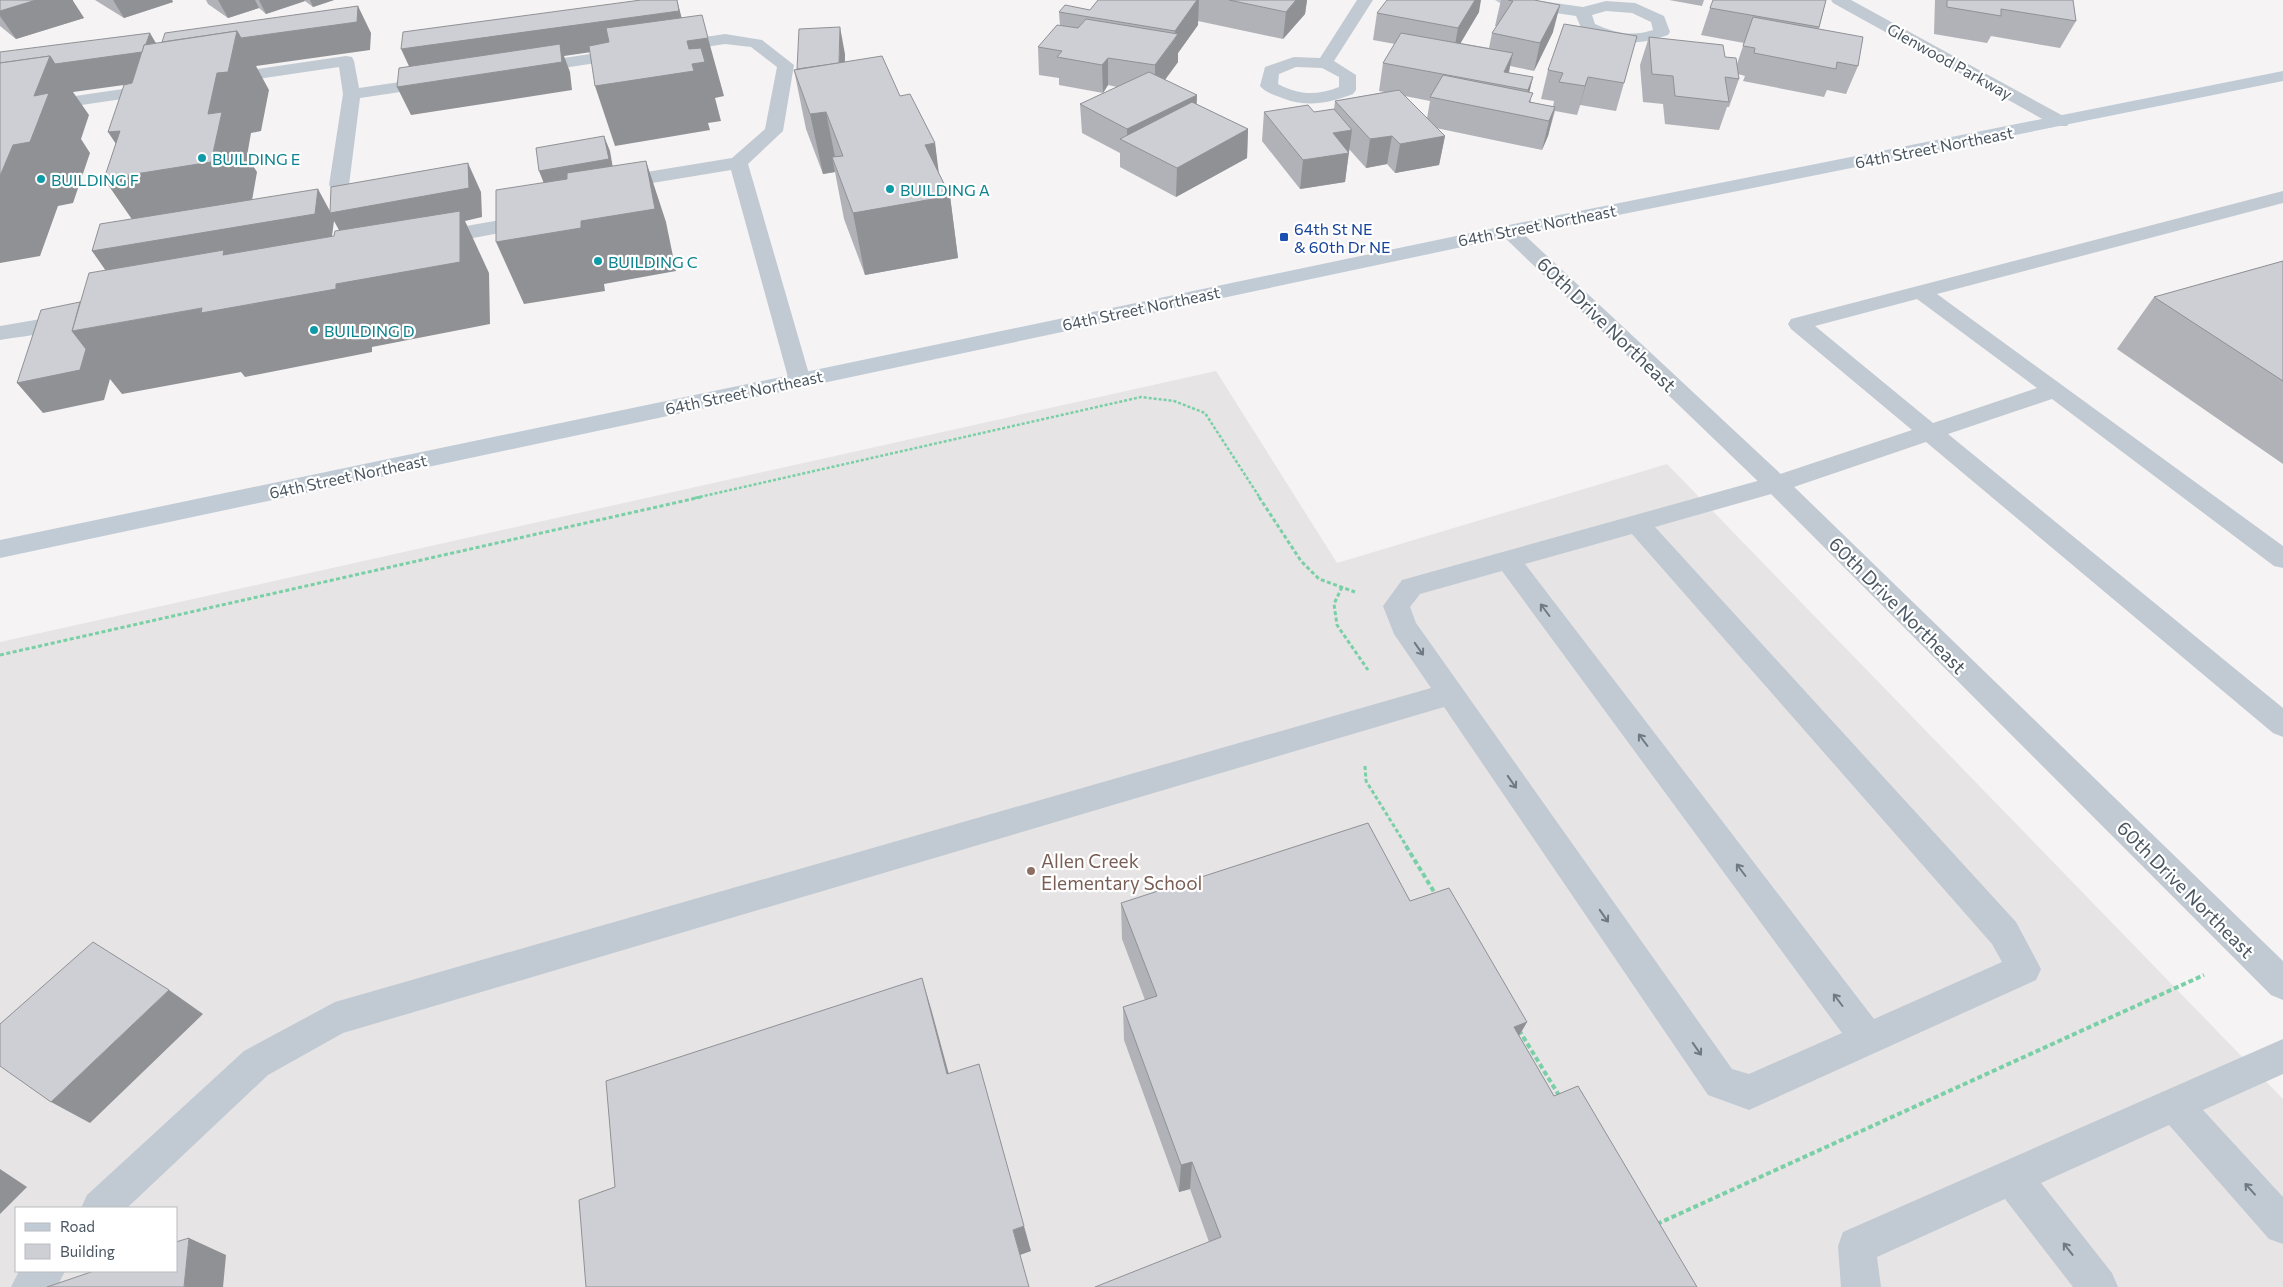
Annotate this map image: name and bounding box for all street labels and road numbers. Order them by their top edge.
street label: Glenwood Parkway [1884,19,2016,103]
street label: 64th Street Northeast [1853,122,2015,172]
street label: 64th Street Northeast [1456,200,1618,250]
street label: 60th Drive Northeast [1533,252,1681,396]
street label: 64th Street Northeast [1060,282,1222,334]
street label: 64th Street Northeast [663,366,825,418]
street label: 64th Street Northeast [267,450,429,502]
street label: 60th Drive Northeast [1825,532,1971,678]
street label: 60th Drive Northeast [2113,816,2259,962]

